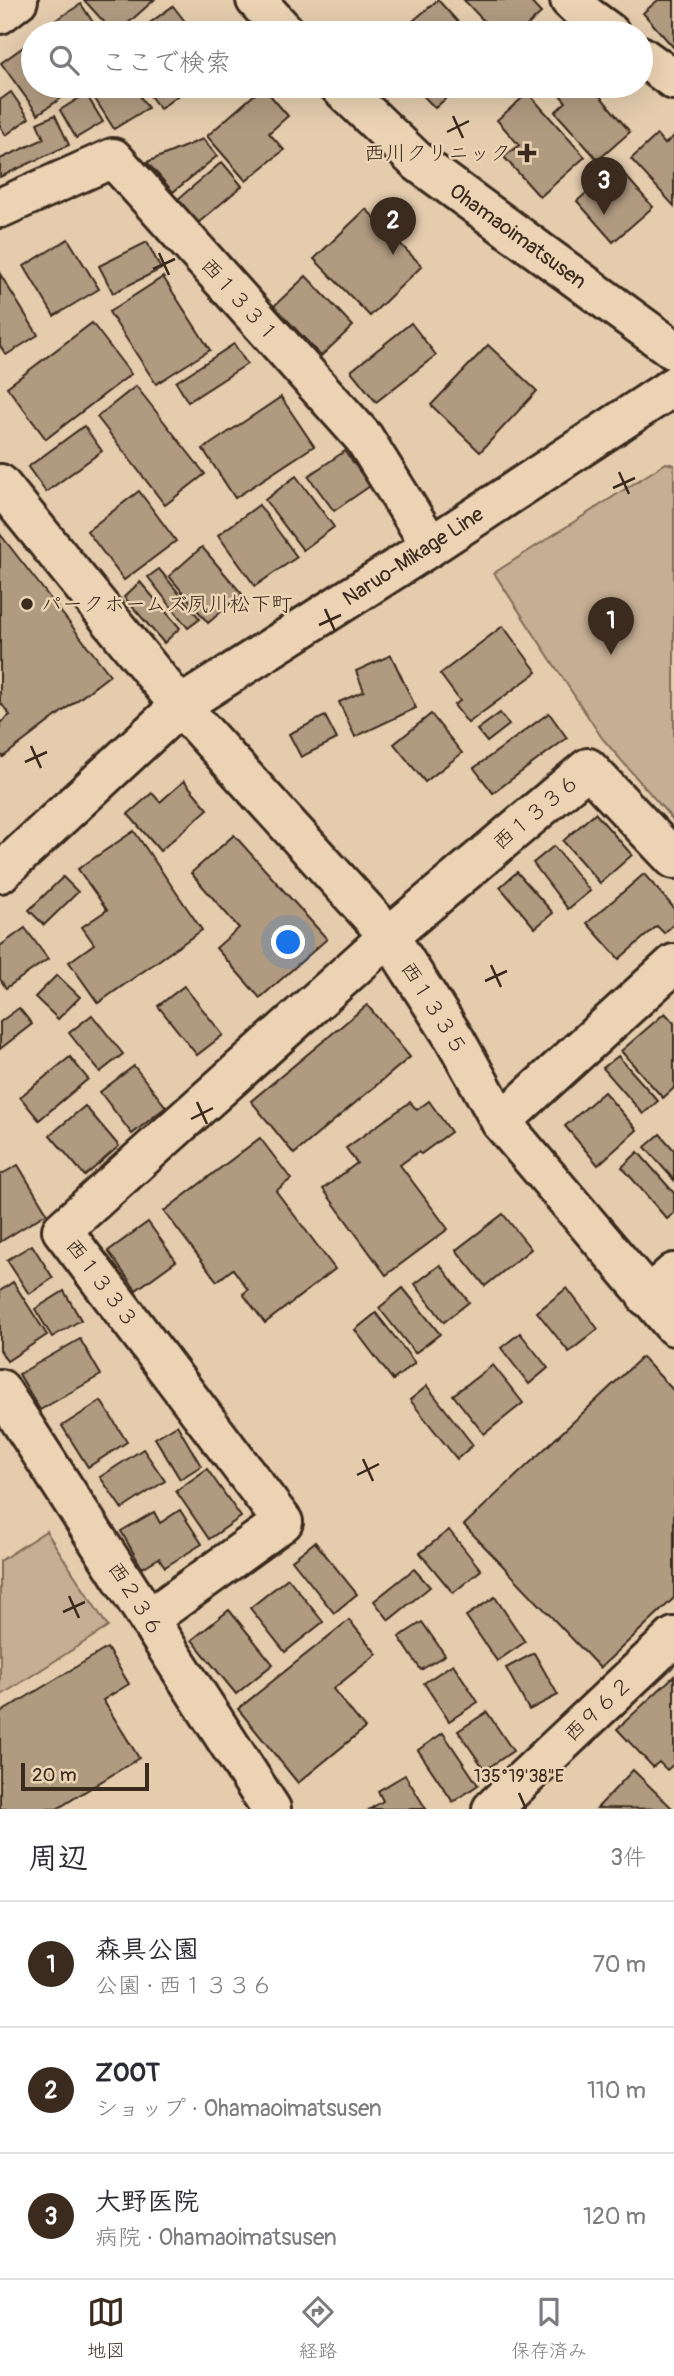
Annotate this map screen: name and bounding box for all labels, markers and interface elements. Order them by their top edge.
search box [21,21,653,98]
icon: search [45,41,83,79]
text: ここで検索 [101,47,231,79]
place label: 西川クリニック [364,140,511,167]
marker: 西川クリニック [517,143,537,163]
pin: 3 [581,157,627,215]
street label: Ohamaoimatsusen [444,178,592,295]
pin: 2 [370,197,416,255]
street label: 西１３３１ [194,252,285,348]
street label: Naruo-Mikage Line [338,500,489,612]
place label: パークホームズ夙川松下町 [41,591,292,618]
marker: パークホームズ夙川松下町 [19,596,35,612]
pin: 1 [588,597,634,655]
street label: 西１３３６ [487,768,585,856]
your location [271,925,305,959]
street label: 西１３３５ [394,957,473,1060]
street label: 西１３３３ [59,1233,144,1333]
street label: 西２３６ [101,1557,170,1642]
street label: 西９６２ [558,1671,638,1748]
scale bar [21,1760,149,1792]
text: 20 m [32,1763,77,1787]
text: 135°19'38"E [474,1765,564,1788]
text: 周辺 [28,1840,88,1877]
text: 3件 [610,1843,646,1872]
text: 森具公園 [95,1934,199,1966]
text: 1 [47,1950,56,1979]
text: 70 m [593,1950,646,1979]
text: 公園 · 西１３３６ [95,1971,273,2000]
text: ZOOT [95,2057,160,2089]
text: 2 [45,2076,57,2105]
text: 110 m [587,2076,646,2105]
text: ショップ · Ohamaoimatsusen [95,2094,382,2123]
text: 大野医院 [95,2186,199,2218]
text: 3 [45,2202,57,2231]
text: 120 m [583,2202,646,2231]
text: 病院 · Ohamaoimatsusen [95,2223,337,2252]
tab: 地図 [87,2293,125,2363]
tab: 経路 [299,2293,337,2363]
tab: 保存済み [511,2293,587,2363]

